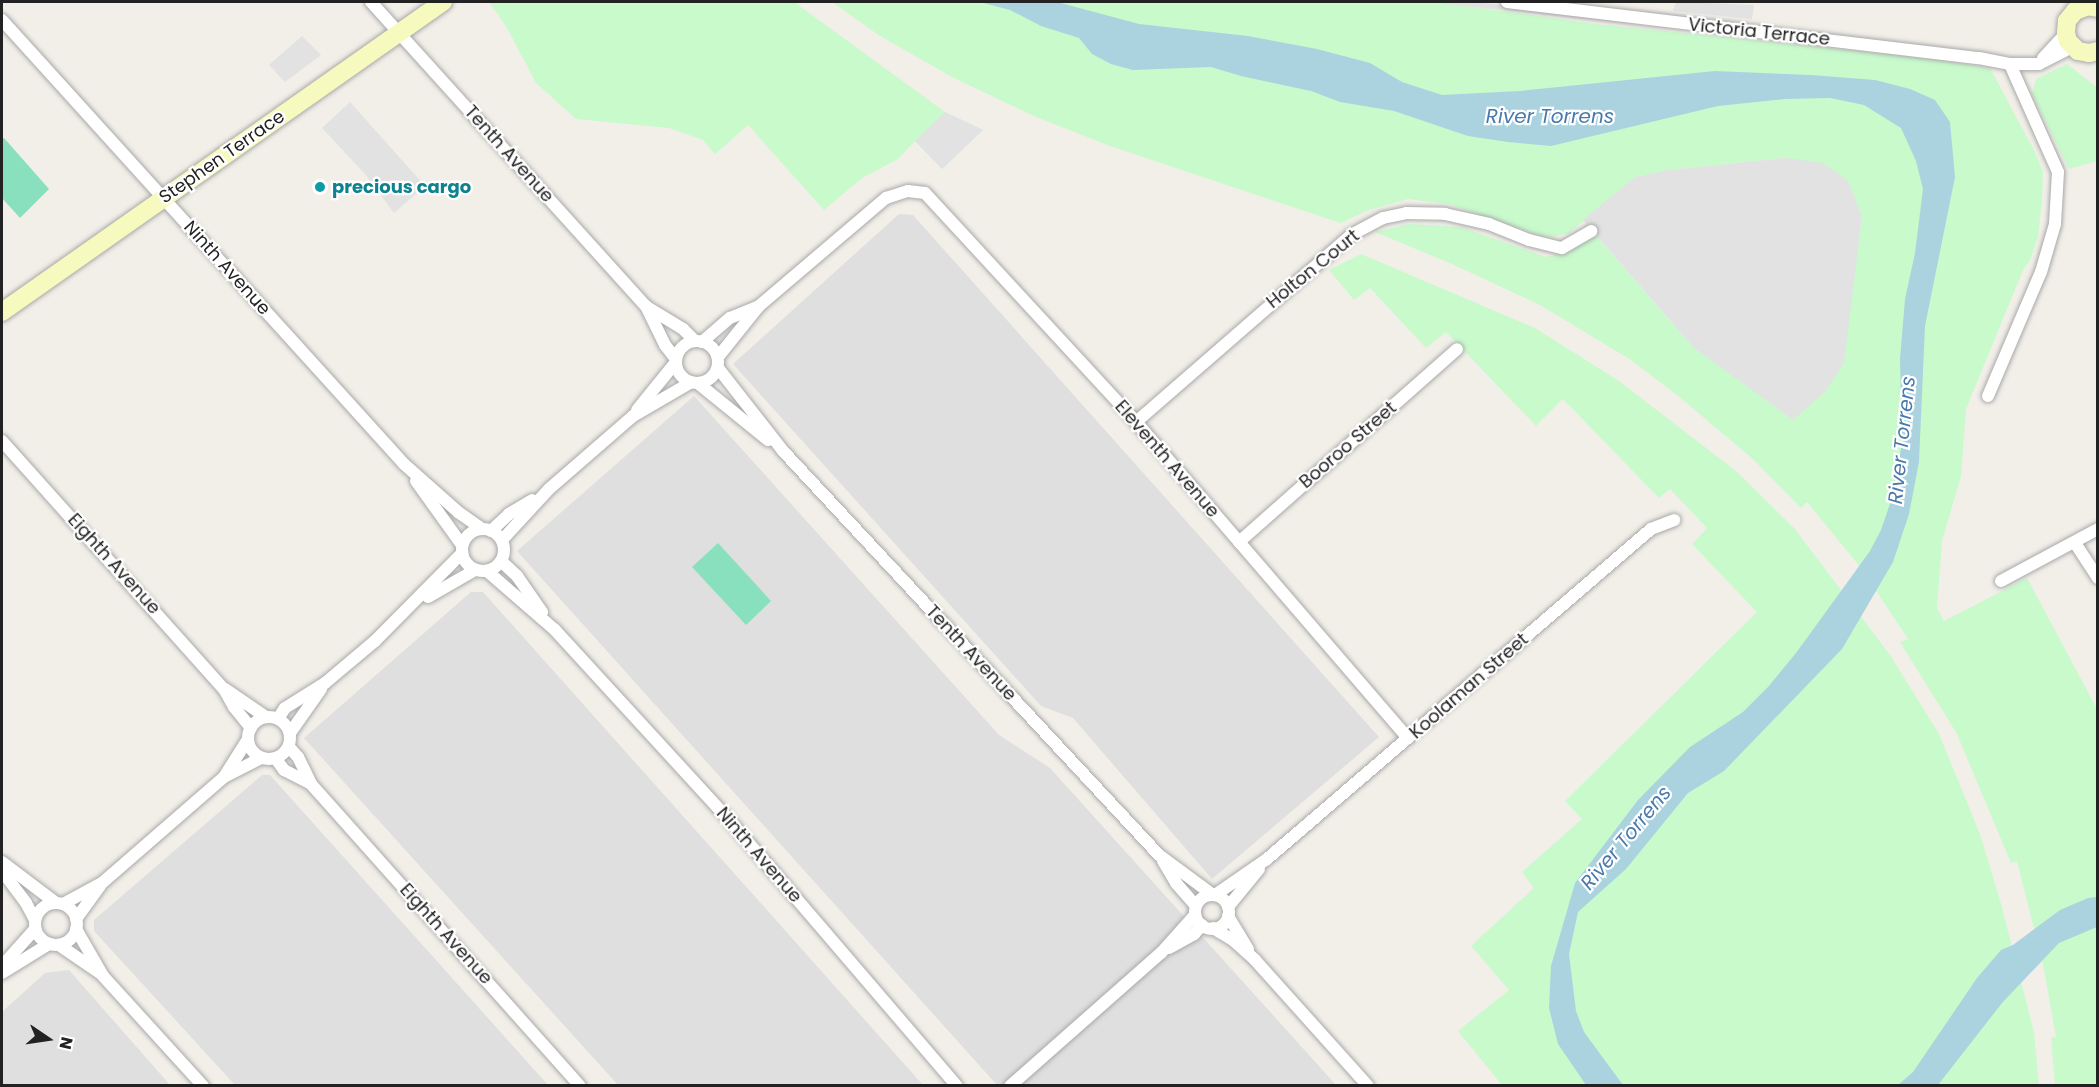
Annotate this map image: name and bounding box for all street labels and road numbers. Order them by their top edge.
street label: Victoria Terrace [1687,14,1831,50]
street label: Tenth Avenue [460,101,558,207]
street label: Stephen Terrace [155,106,289,208]
street label: Ninth Avenue [179,217,275,319]
street label: Holton Court [1262,225,1364,313]
street label: Eleventh Avenue [1110,396,1224,522]
street label: Booroo Street [1295,397,1401,493]
street label: Eighth Avenue [63,509,165,619]
street label: Tenth Avenue [921,601,1021,705]
street label: Koolaman Street [1405,629,1533,743]
street label: Ninth Avenue [712,803,806,907]
street label: Eighth Avenue [395,879,497,989]

